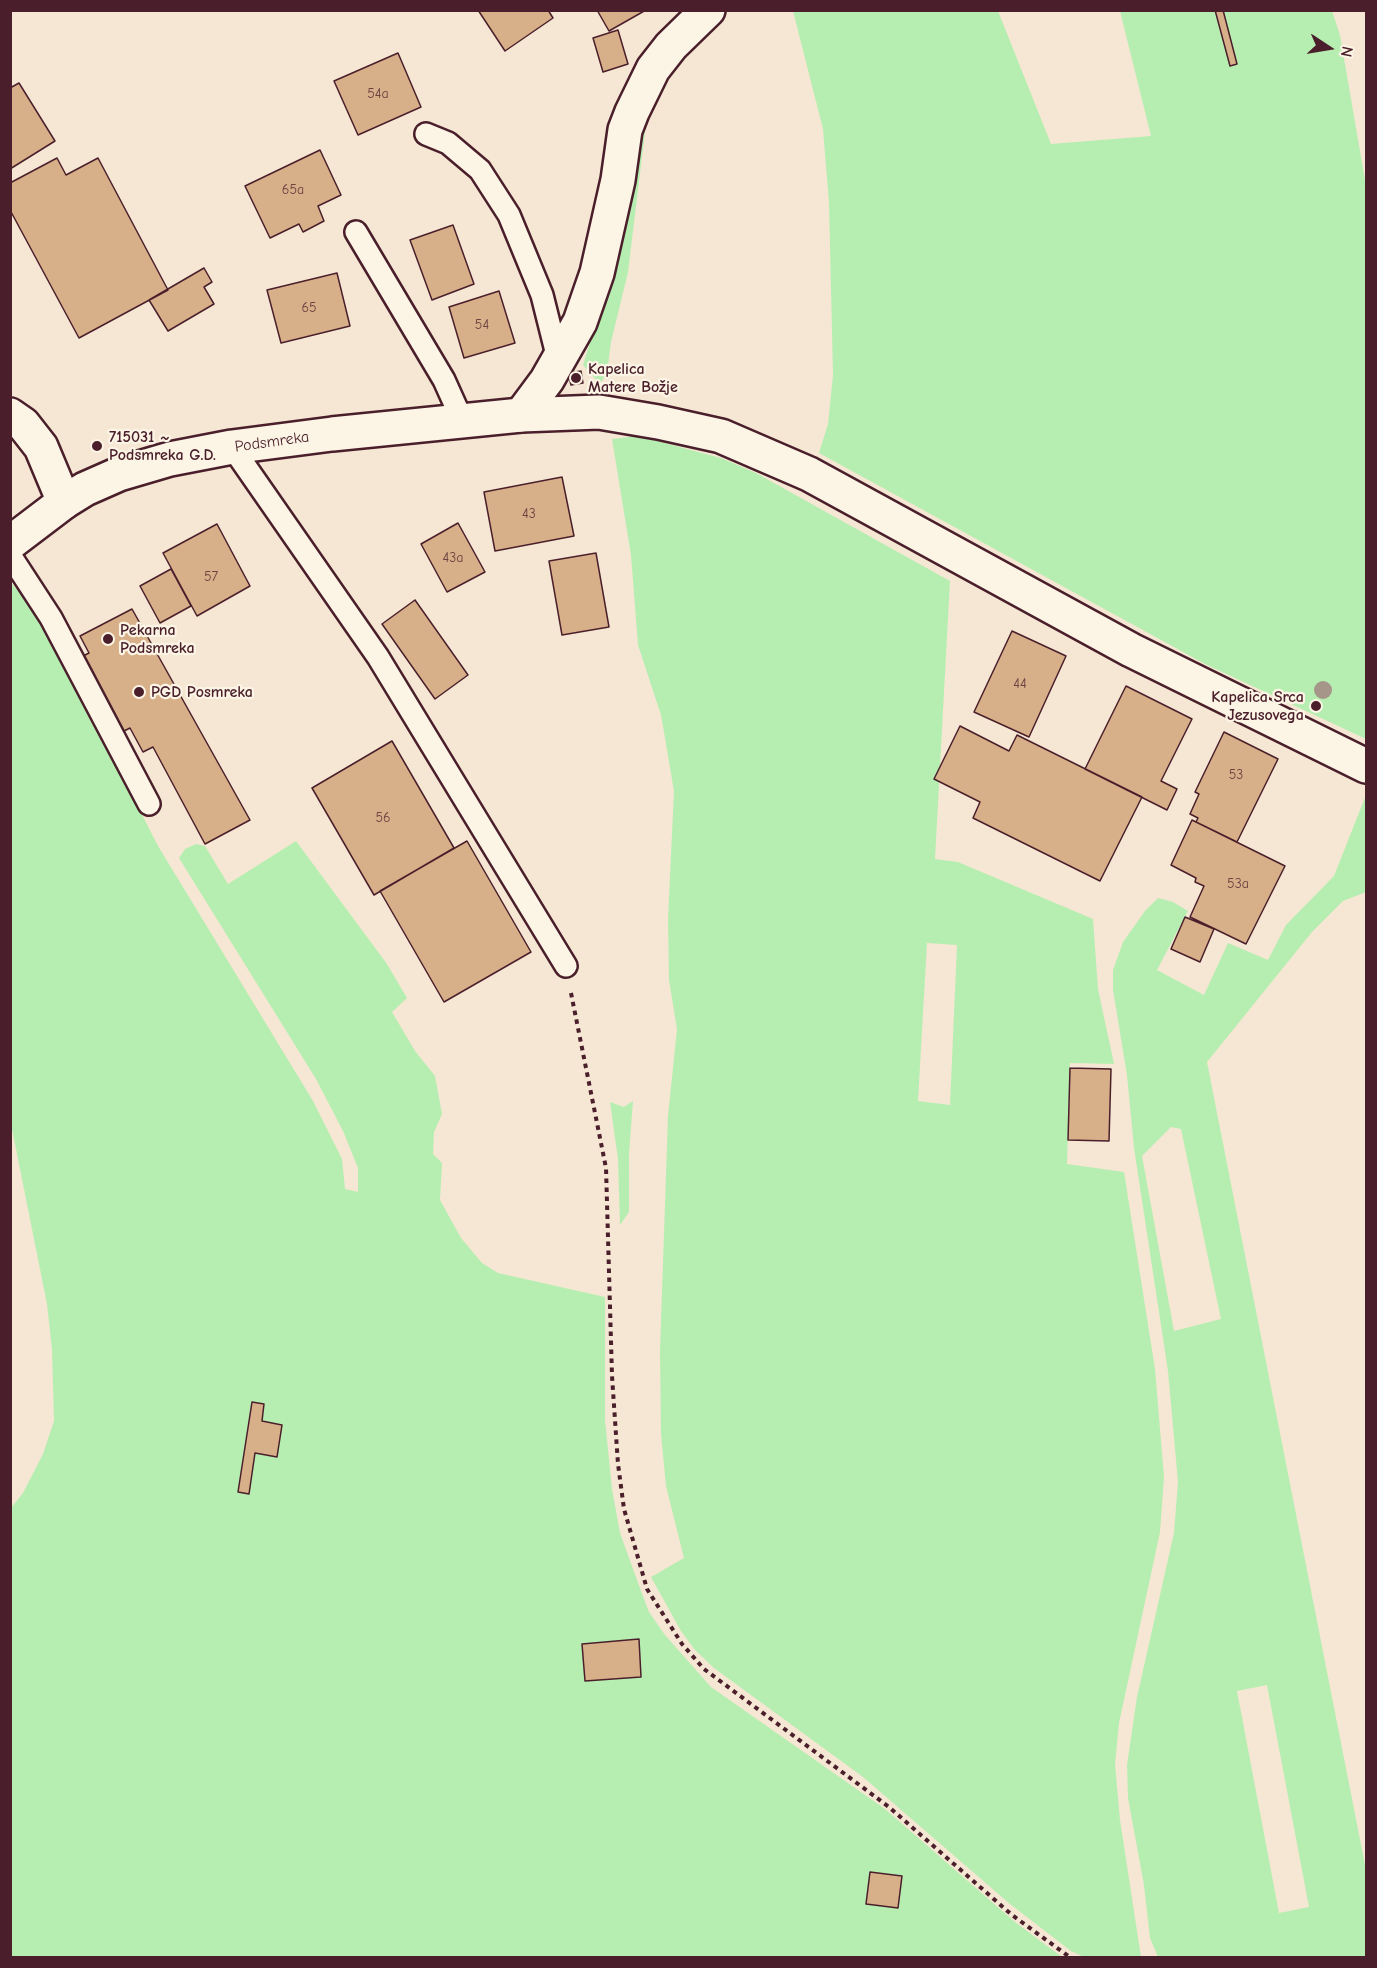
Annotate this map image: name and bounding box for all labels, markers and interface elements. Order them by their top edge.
north arrow [1299,18,1359,78]
text: N [1337,45,1356,59]
house number: 54a [367,86,389,102]
house number: 65a [282,182,304,198]
house number: 65 [301,300,317,316]
house number: 54 [475,317,489,333]
place label: Kapelica Matere Božje [588,359,678,397]
marker: Kapelica Matere Božje [569,371,583,385]
place label: 715031 ~ Podsmreka G.D. [109,427,216,465]
street label: Podsmreka [234,427,310,457]
marker: 715031 ~ Podsmreka G.D. [90,439,104,453]
house number: 43 [522,506,536,522]
house number: 43a [442,550,464,566]
house number: 57 [204,569,218,585]
place label: Pekarna Podsmreka [120,620,195,658]
marker: Pekarna Podsmreka [101,632,115,646]
house number: 44 [1013,676,1027,692]
place label: PGD Posmreka [151,682,253,702]
marker: PGD Posmreka [132,685,146,699]
place label: Kapelica Srca Jezusovega [1211,687,1304,725]
marker: Kapelica Srca Jezusovega [1309,699,1323,713]
house number: 53 [1229,767,1243,783]
house number: 56 [375,810,391,826]
house number: 53a [1227,876,1249,892]

